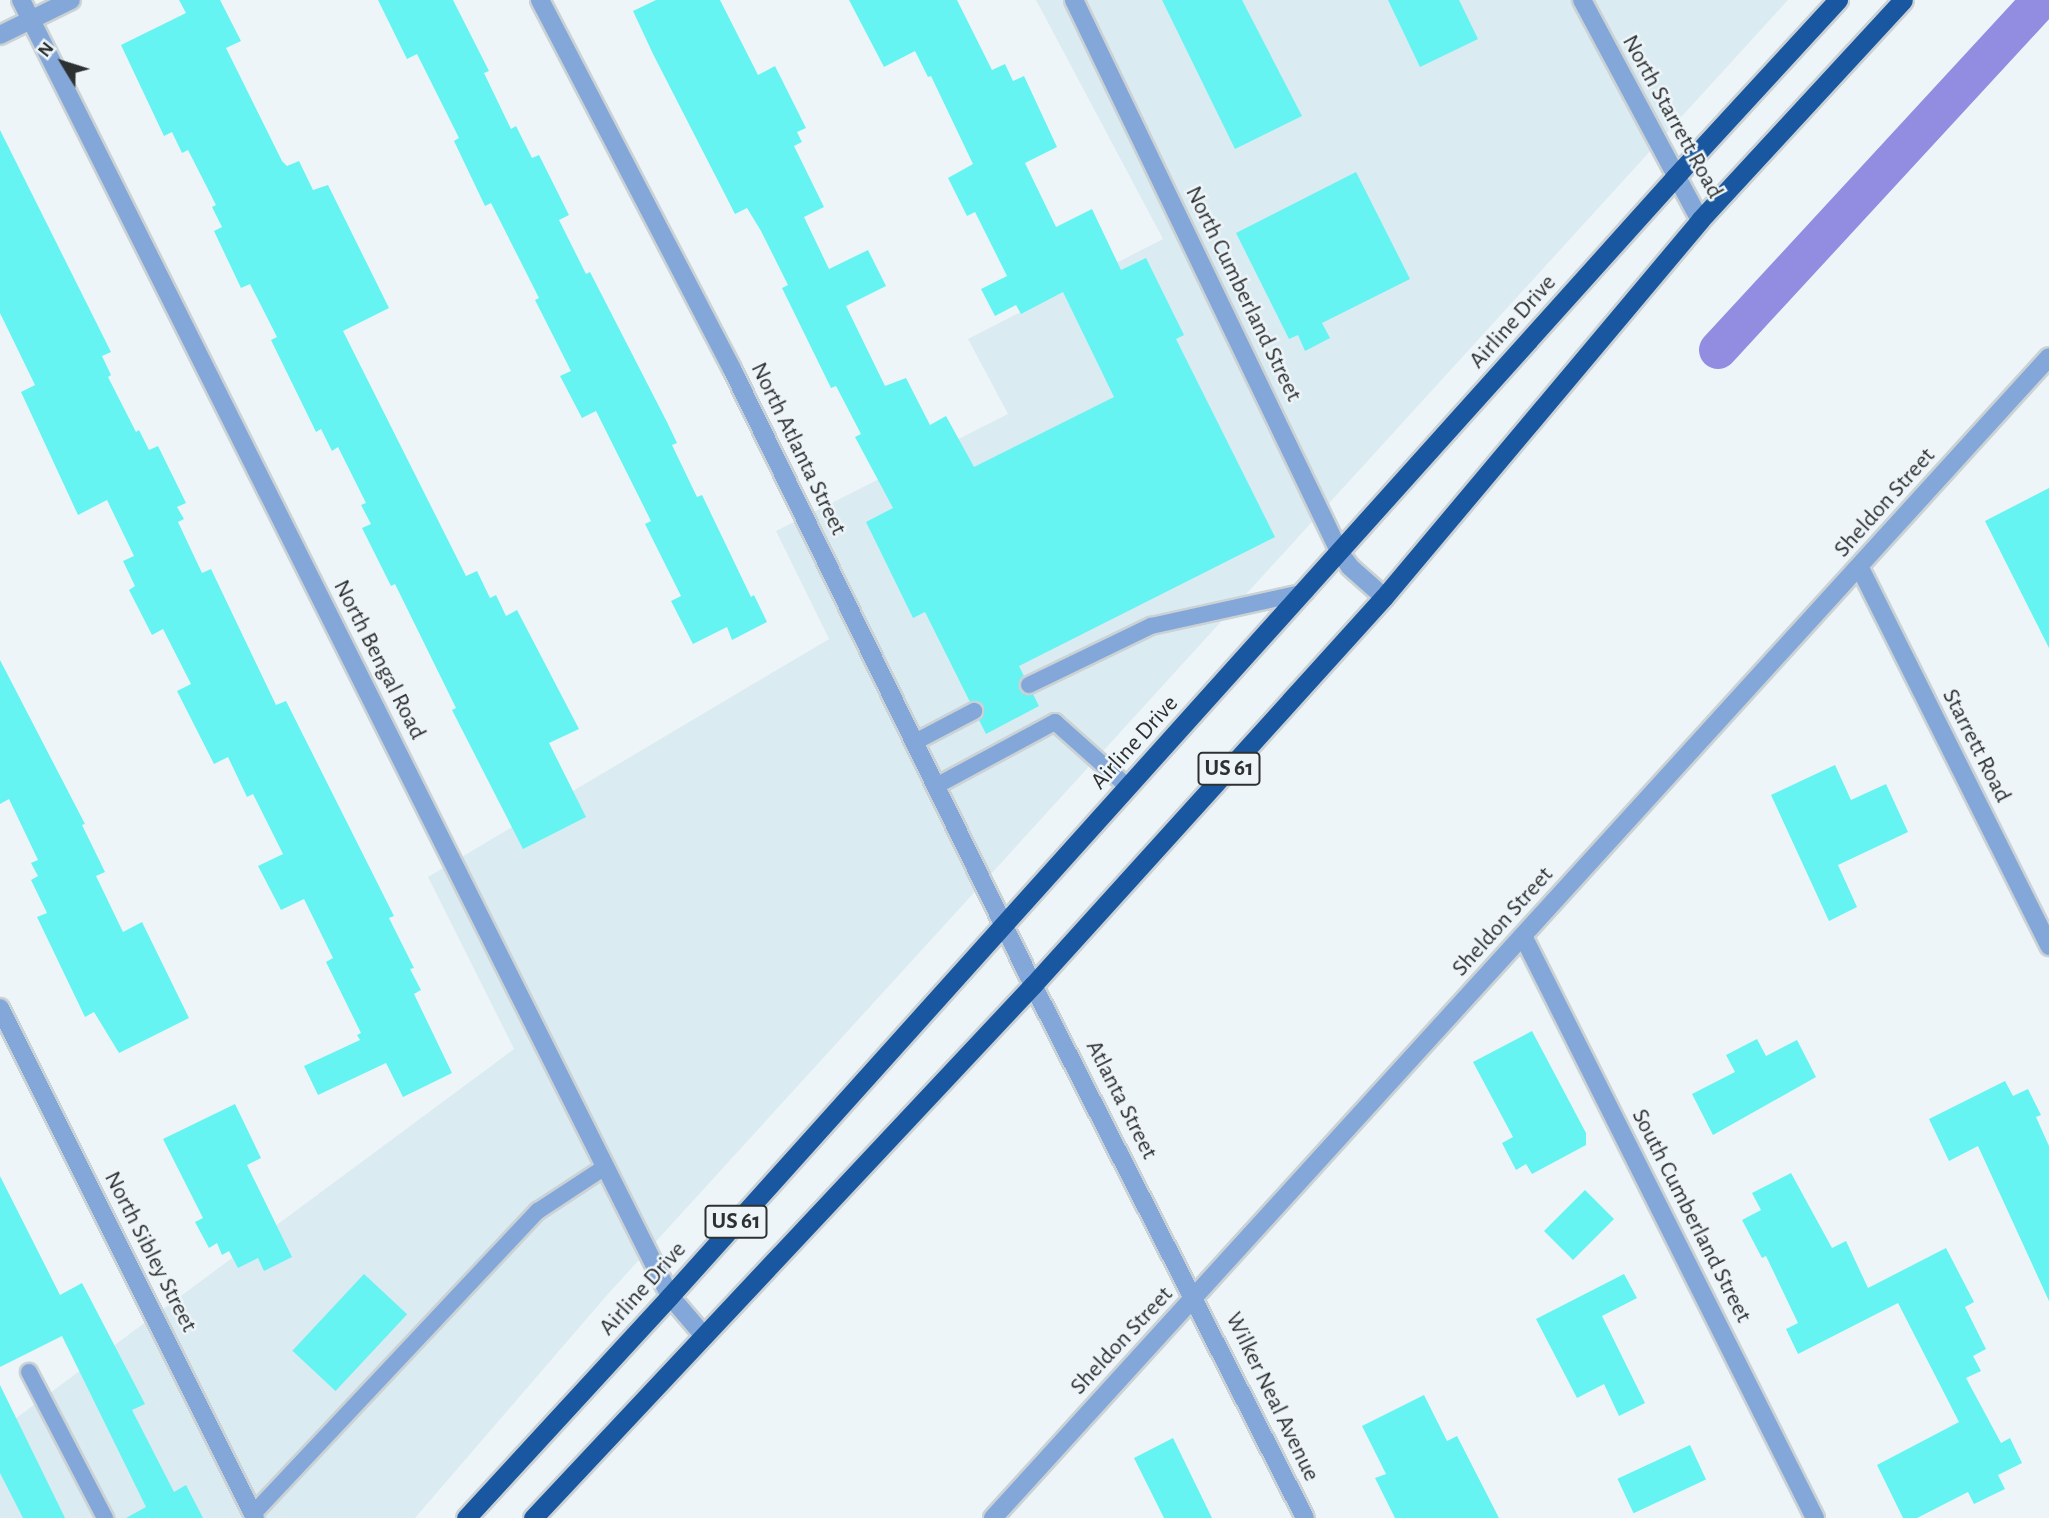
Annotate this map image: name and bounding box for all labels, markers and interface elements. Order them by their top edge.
north arrow [28,28,98,98]
street label: North Starrett Road [1615,30,1729,204]
text: N [35,39,58,61]
street label: North Cumberland Street [1178,182,1308,406]
street label: Airline Drive [1463,269,1563,375]
street label: North Atlanta Street [744,358,852,540]
street label: Sheldon Street [1828,442,1942,564]
street label: North Bengal Road [326,575,432,745]
street label: Starrett Road [1935,684,2017,808]
street label: Airline Drive [1085,690,1185,796]
road number: US 61 [1198,750,1260,789]
street label: Sheldon Street [1446,861,1560,983]
street label: Atlanta Street [1079,1036,1163,1164]
street label: South Cumberland Street [1625,1105,1757,1327]
street label: North Sibley Street [97,1167,203,1337]
road number: US 61 [704,1203,768,1242]
street label: Airline Drive [593,1236,693,1342]
street label: Sheldon Street [1065,1281,1179,1401]
street label: Wilker Neal Avenue [1219,1308,1325,1486]

